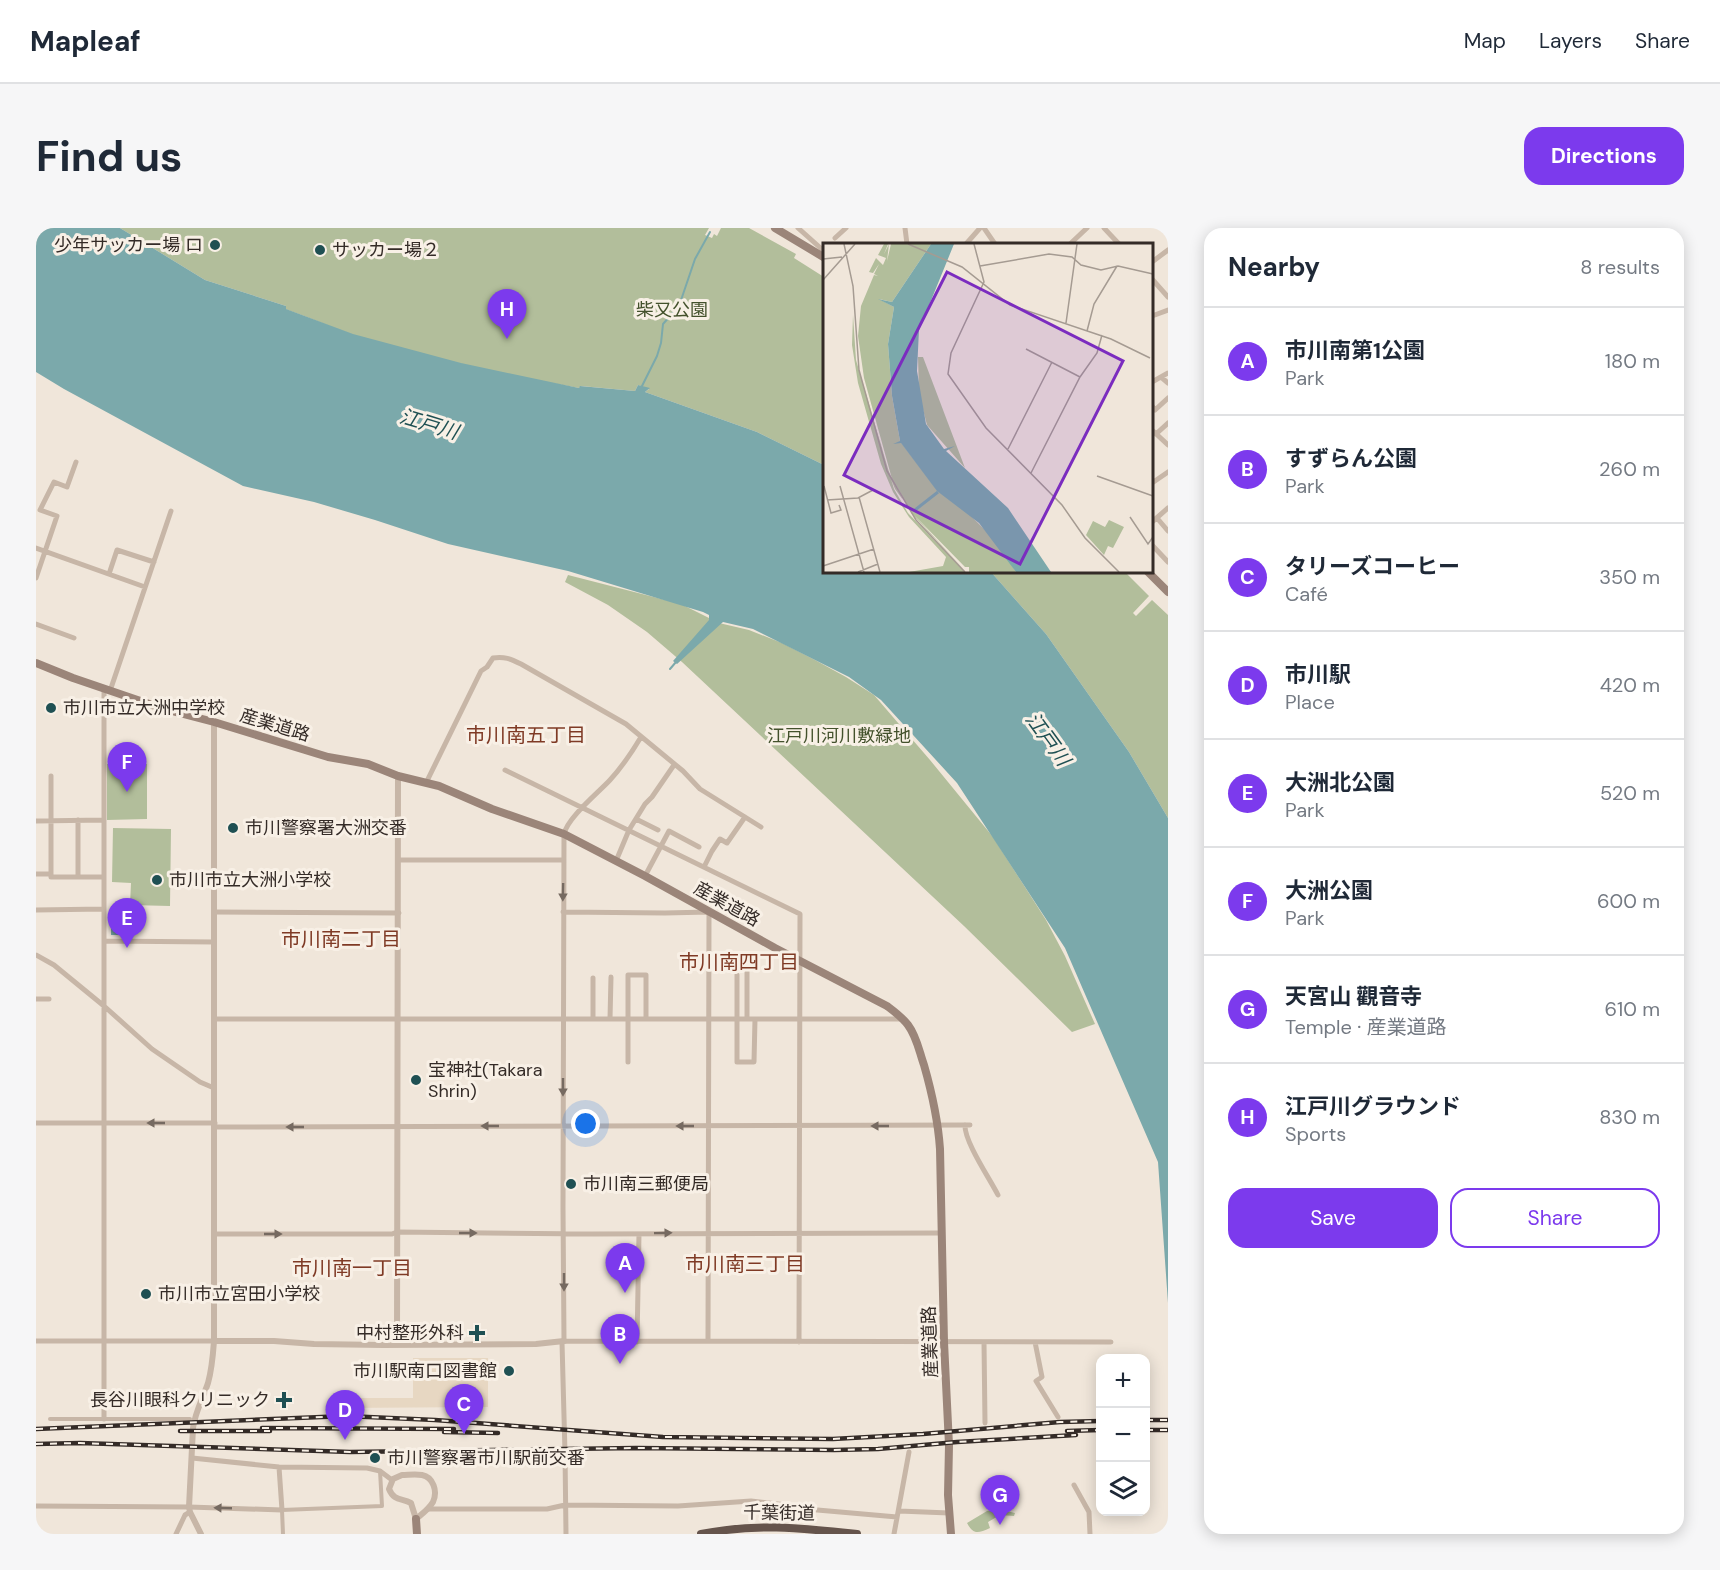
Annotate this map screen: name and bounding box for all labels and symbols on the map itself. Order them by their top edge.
place label: 少年サッカー場 ロ [54,233,203,257]
marker: 少年サッカー場 ロ [208,238,222,252]
place label: サッカー場２ [332,238,440,262]
marker: サッカー場２ [313,243,327,257]
inset map [823,243,1153,573]
pin: H [488,290,526,339]
park label: 柴又公園 [636,298,708,322]
water label: 江戸川 [397,403,463,446]
place label: 市川市立大洲中学校 [63,696,225,720]
marker: 市川市立大洲中学校 [44,701,58,715]
street label: 産業道路 [237,703,313,747]
water label: 江戸川 [1020,707,1077,773]
district label: 市川南五丁目 [466,722,586,748]
park label: 江戸川河川敷緑地 [767,724,911,748]
pin: F [108,742,146,792]
place label: 市川警察署大洲交番 [245,816,407,840]
marker: 市川警察署大洲交番 [226,821,240,835]
place label: 市川市立大洲小学校 [169,868,331,892]
marker: 市川市立大洲小学校 [150,873,164,887]
street label: 産業道路 [690,876,764,932]
one-way arrow [558,883,568,902]
pin: E [108,898,146,948]
district label: 市川南二丁目 [281,926,401,952]
district label: 市川南四丁目 [679,949,799,975]
place label: 宝神社(Takara Shrin) [428,1058,543,1103]
marker: 宝神社(Takara Shrin) [409,1073,423,1087]
one-way arrow [558,1078,568,1097]
your location [571,1109,600,1138]
one-way arrow [147,1118,166,1128]
one-way arrow [481,1121,500,1131]
one-way arrow [676,1121,695,1131]
one-way arrow [871,1121,890,1131]
one-way arrow [286,1122,305,1132]
place label: 市川南三郵便局 [583,1172,709,1196]
marker: 市川南三郵便局 [564,1177,578,1191]
one-way arrow [459,1228,478,1238]
one-way arrow [654,1228,673,1238]
one-way arrow [264,1229,283,1239]
pin: A [606,1244,644,1293]
district label: 市川南三丁目 [685,1251,805,1277]
district label: 市川南一丁目 [292,1255,412,1281]
one-way arrow [559,1273,569,1292]
place label: 市川市立宮田小学校 [158,1282,320,1306]
marker: 市川市立宮田小学校 [139,1287,153,1301]
street label: 産業道路 [917,1306,943,1378]
pin: B [600,1314,640,1364]
place label: 中村整形外科 [356,1321,464,1345]
marker: 中村整形外科 [468,1324,486,1342]
place label: 市川駅南口図書館 [353,1359,497,1383]
marker: 市川駅南口図書館 [502,1364,516,1378]
pin: C [444,1384,484,1434]
place label: 長谷川眼科クリニック [90,1388,270,1412]
pin: D [326,1390,364,1440]
marker: 長谷川眼科クリニック [275,1391,293,1409]
place label: 市川警察署市川駅前交番 [387,1446,585,1470]
marker: 市川警察署市川駅前交番 [368,1451,382,1465]
pin: G [980,1476,1020,1525]
street label: 千葉街道 [743,1500,815,1526]
one-way arrow [214,1503,233,1513]

